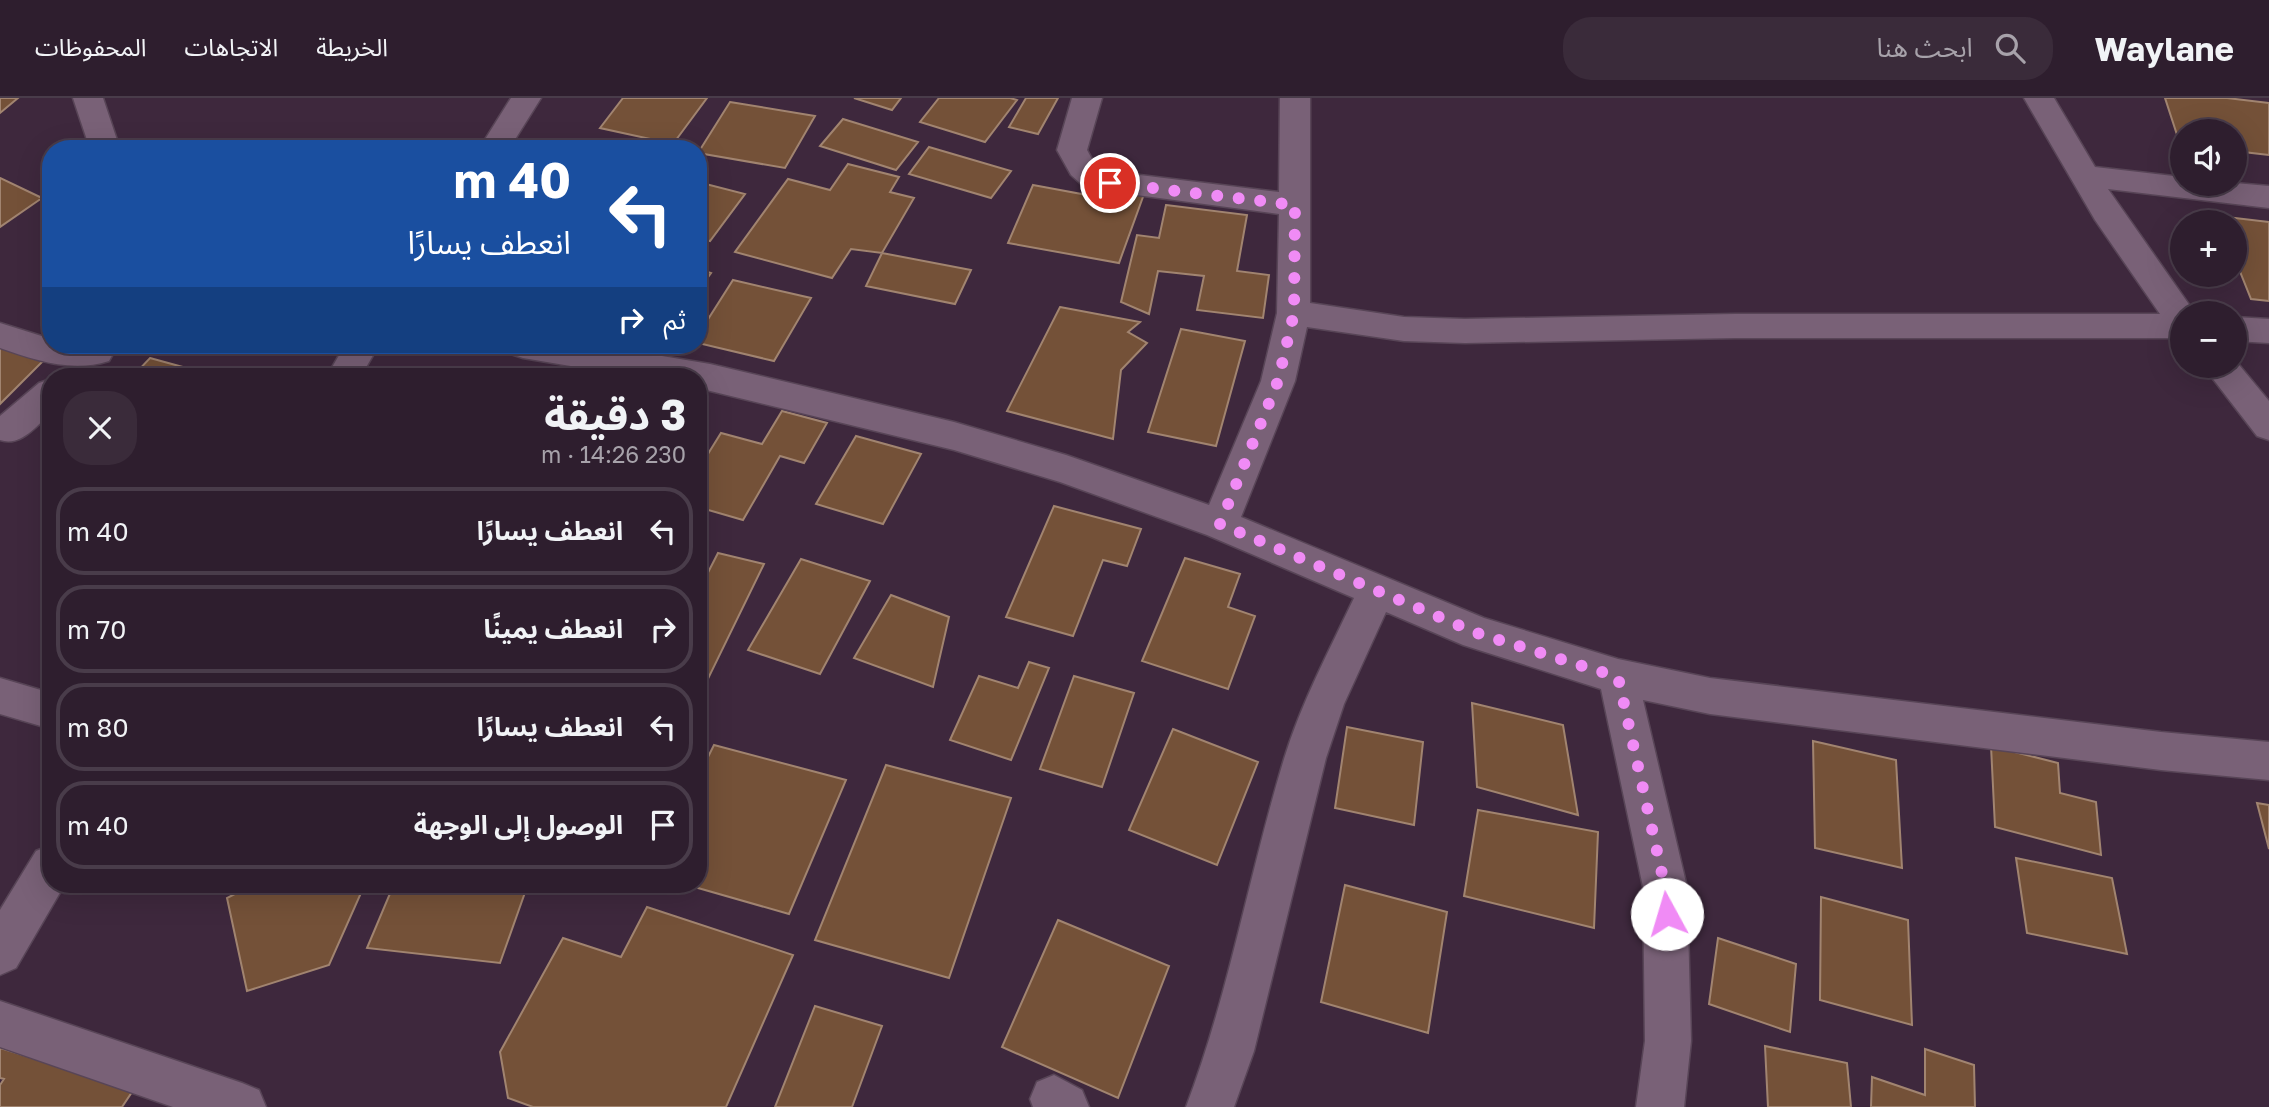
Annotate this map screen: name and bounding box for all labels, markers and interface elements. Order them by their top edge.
search box [1563,17,2053,80]
icon: search [1991,29,2029,67]
text: Waylane [2095,29,2234,68]
text: المحفوظات [35,32,146,61]
text: الاتجاهات [184,32,278,61]
text: الخريطة [316,32,388,61]
text: ابحث هنا [1877,32,1973,63]
map controls [2170,119,2247,378]
button: sound [2170,119,2247,196]
text: 40 m [453,150,571,209]
pin [1080,153,1140,213]
icon: arrive [1091,164,1129,202]
icon: left [595,168,686,259]
button: + [2170,210,2247,287]
text: انعطف يسارًا [408,223,571,261]
icon: right [612,301,650,339]
button: − [2170,301,2247,378]
text: ثم [664,304,686,335]
text: 3 دقيقة [544,389,686,439]
button: close [63,391,137,465]
text: 230 m · 14:26 [541,440,686,468]
icon: left [644,512,682,550]
text: انعطف يسارًا [477,515,623,546]
text: 40 m [67,516,129,547]
icon: right [644,610,682,648]
text: انعطف يمينًا [484,613,623,644]
text: 70 m [67,614,126,645]
icon: left [644,708,682,746]
text: انعطف يسارًا [477,711,623,742]
text: 80 m [67,712,129,743]
icon: arrive [644,806,682,844]
text: الوصول إلى الوجهة [414,809,623,840]
text: 40 m [67,810,129,841]
position arrow [1630,877,1704,951]

